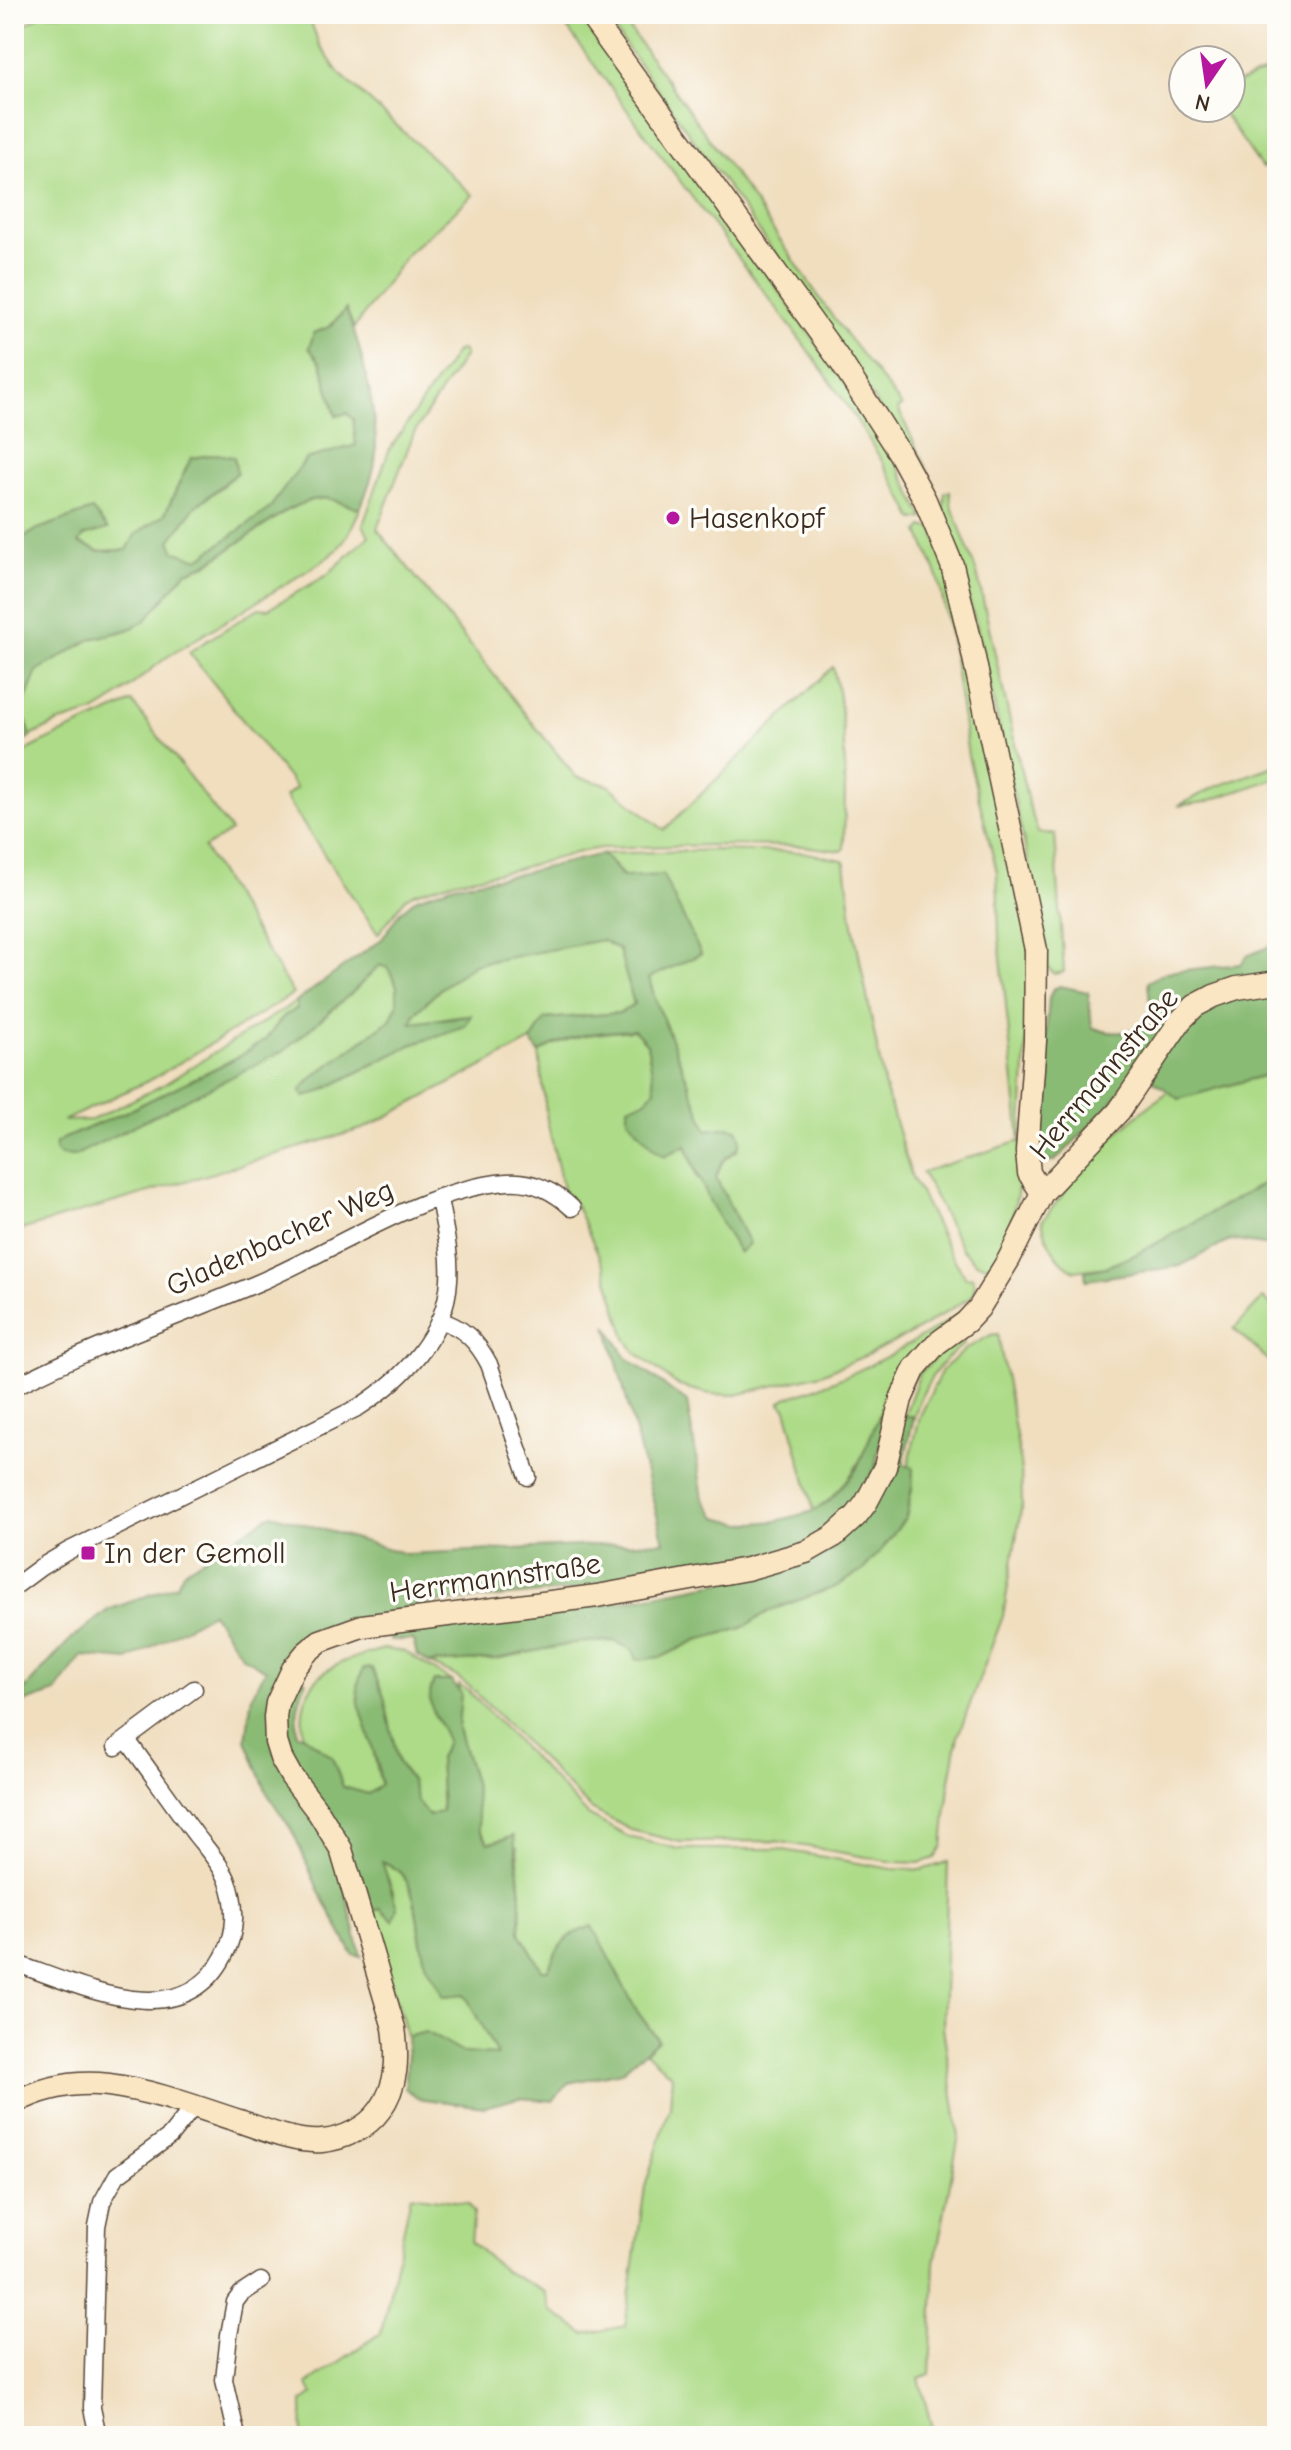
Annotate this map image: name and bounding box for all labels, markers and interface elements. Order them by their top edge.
north arrow [1167,44,1247,124]
text: N [1193,88,1213,117]
place label: Hasenkopf [689,501,826,536]
marker: Hasenkopf [664,509,682,527]
street label: Herrmannstraße [1022,981,1186,1167]
street label: Gladenbacher Weg [161,1172,399,1304]
place label: In der Gemoll [104,1536,286,1571]
marker: In der Gemoll [79,1544,97,1562]
street label: Herrmannstraße [387,1546,603,1610]

